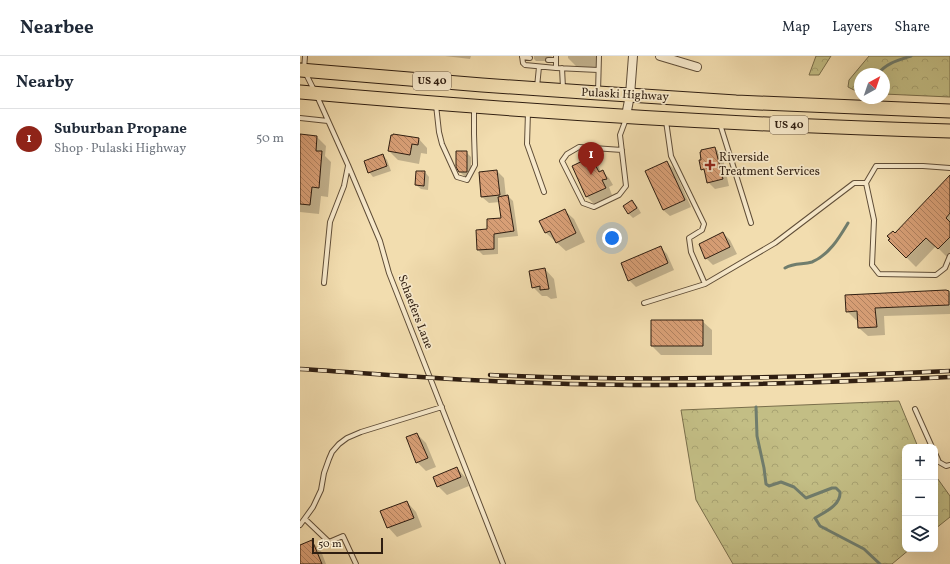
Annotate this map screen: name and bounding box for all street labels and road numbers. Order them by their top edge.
road number: US 40 [413,72,451,90]
street label: Pulaski Highway [581,85,670,105]
road number: US 40 [770,116,808,134]
street label: Schaefers Lane [393,273,437,352]

